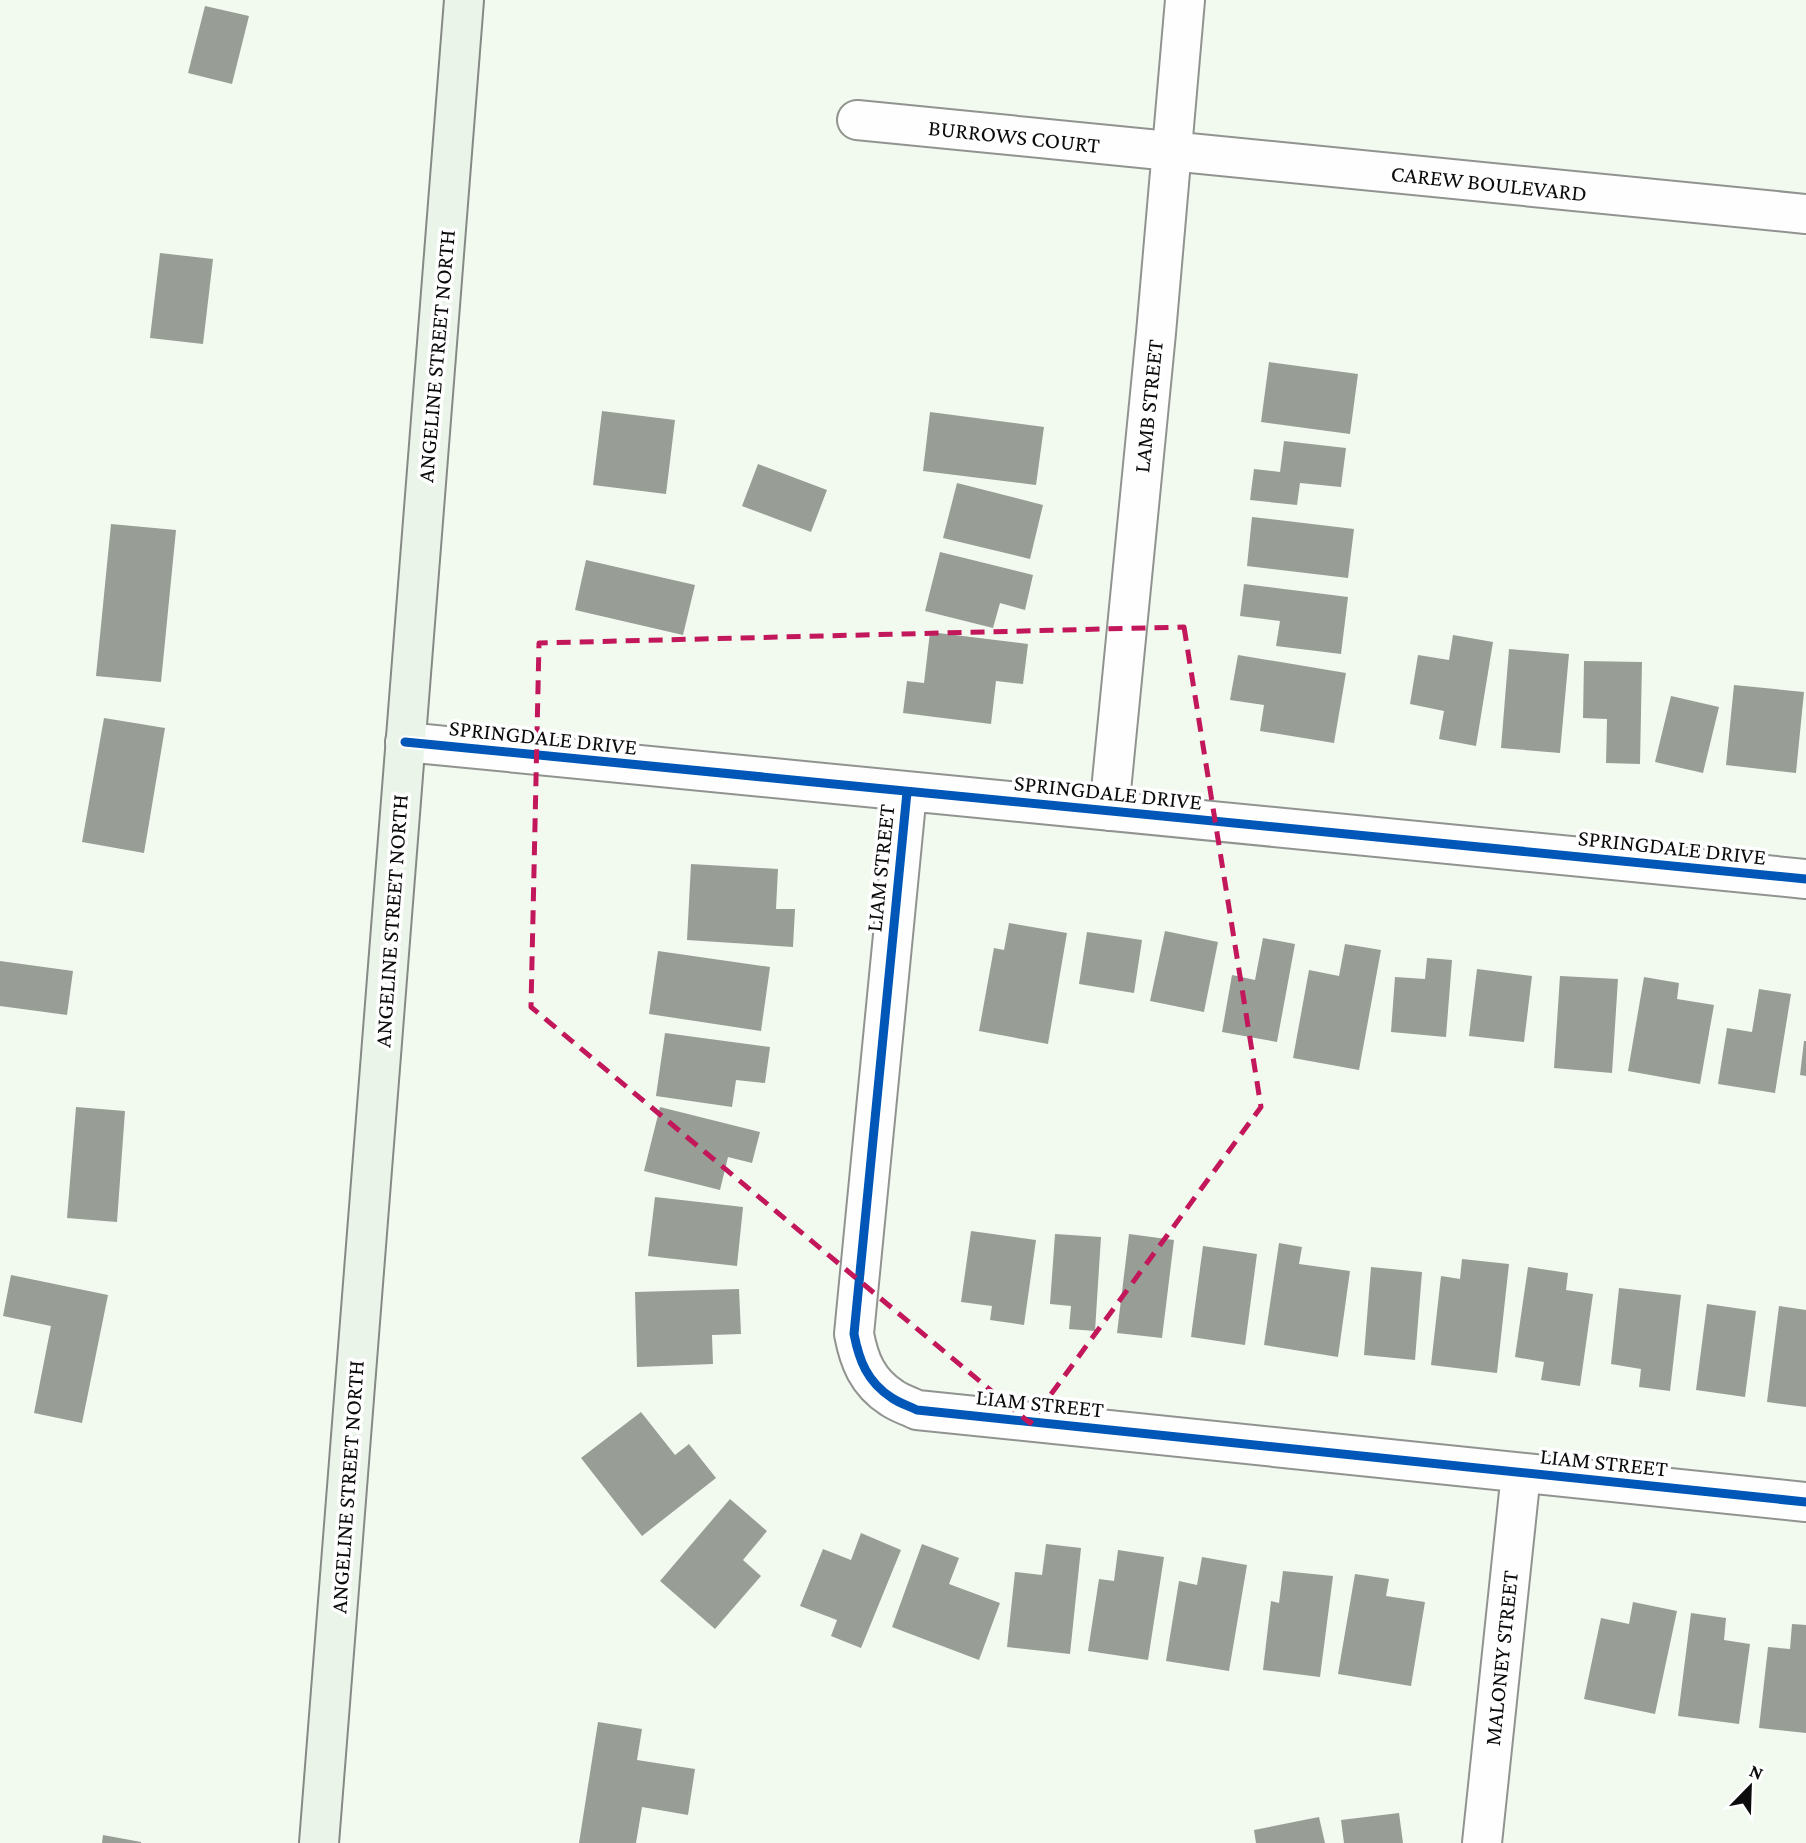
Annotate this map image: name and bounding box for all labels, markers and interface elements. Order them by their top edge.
street label: BURROWS COURT [927,114,1102,158]
street label: CAREW BOULEVARD [1390,160,1588,206]
street label: ANGELINE STREET NORTH [412,229,460,483]
street label: LAMB STREET [1128,338,1168,474]
street label: SPRINGDALE DRIVE [448,714,638,760]
street label: SPRINGDALE DRIVE [1013,769,1203,815]
street label: ANGELINE STREET NORTH [369,794,413,1048]
street label: LIAM STREET [860,802,900,933]
street label: SPRINGDALE DRIVE [1577,824,1767,870]
street label: ANGELINE STREET NORTH [325,1360,369,1614]
street label: LIAM STREET [975,1383,1106,1423]
street label: LIAM STREET [1539,1442,1670,1482]
street label: MALONEY STREET [1479,1569,1523,1747]
north arrow [1715,1752,1785,1822]
text: N [1746,1760,1767,1784]

